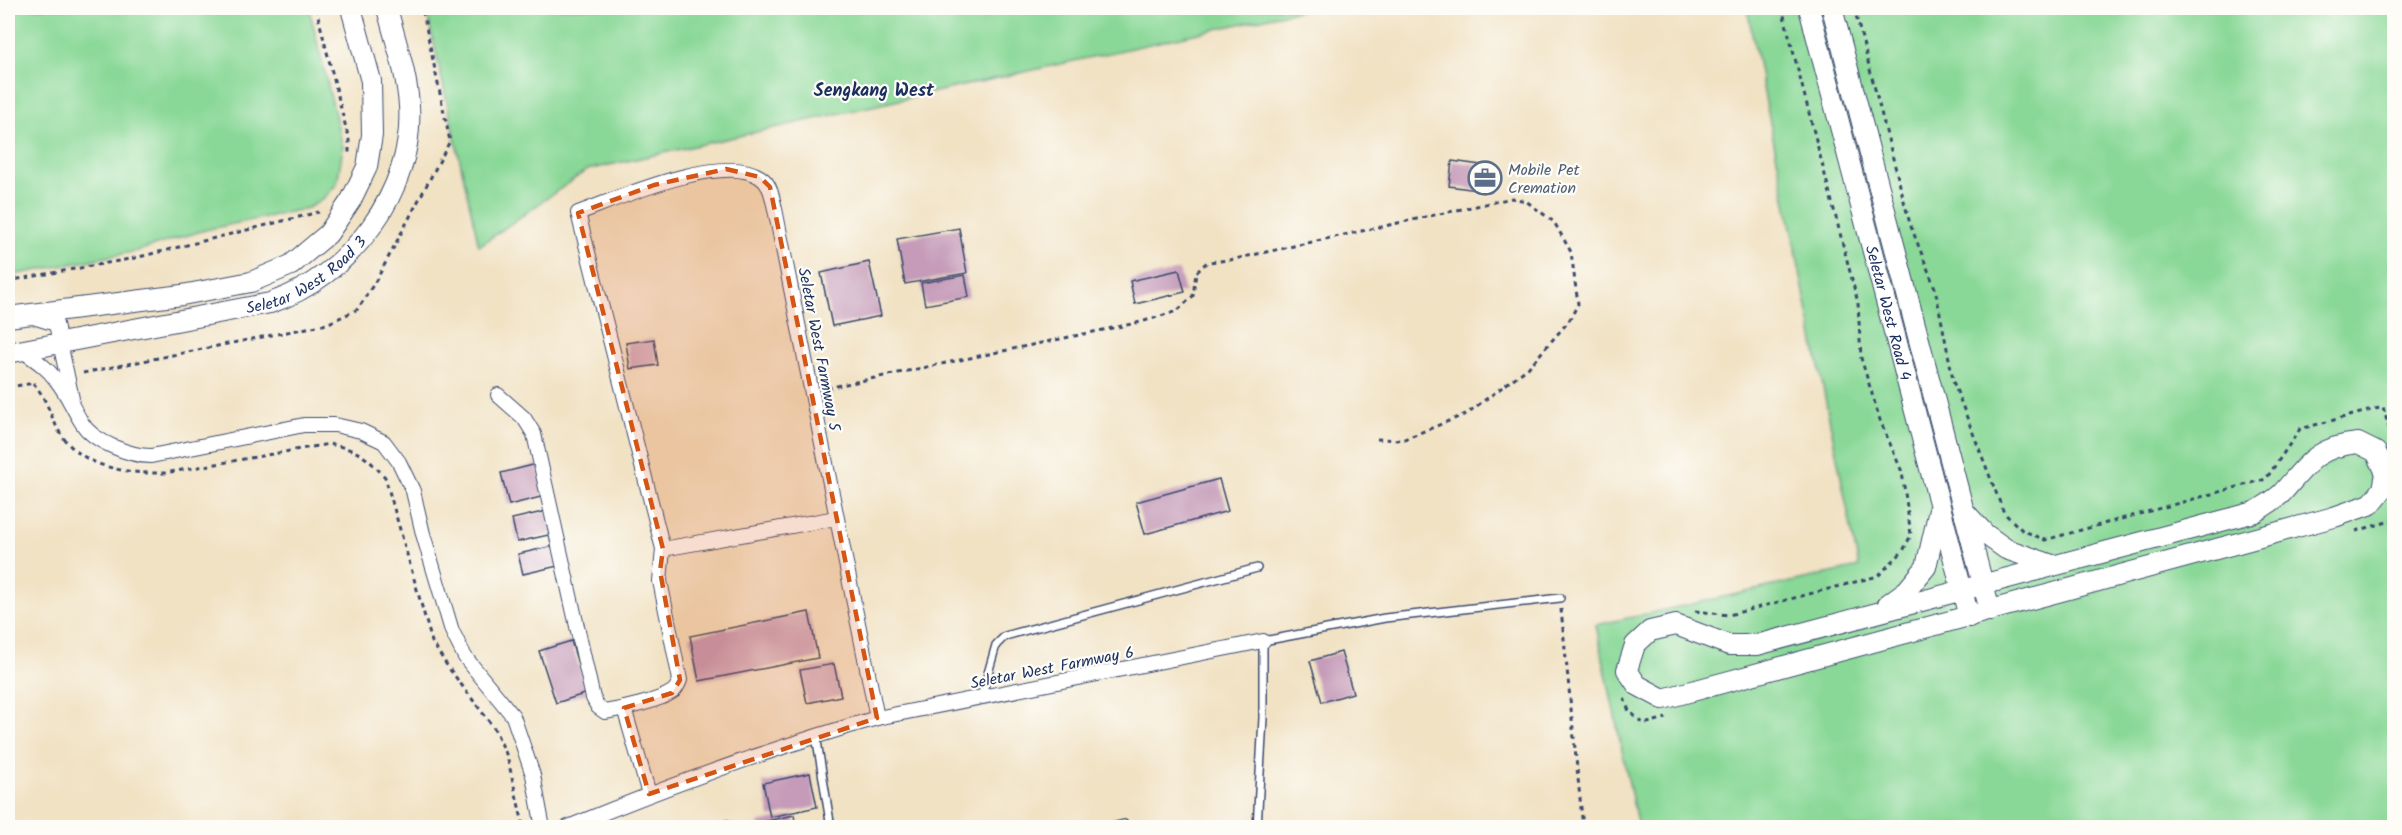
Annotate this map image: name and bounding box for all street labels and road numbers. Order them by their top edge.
street label: Seletar West Road 3 [244,231,373,321]
street label: Seletar West Road 4 [1858,243,1917,384]
street label: Seletar West Farmway 5 [790,265,847,435]
street label: Seletar West Farmway 6 [968,640,1136,697]

